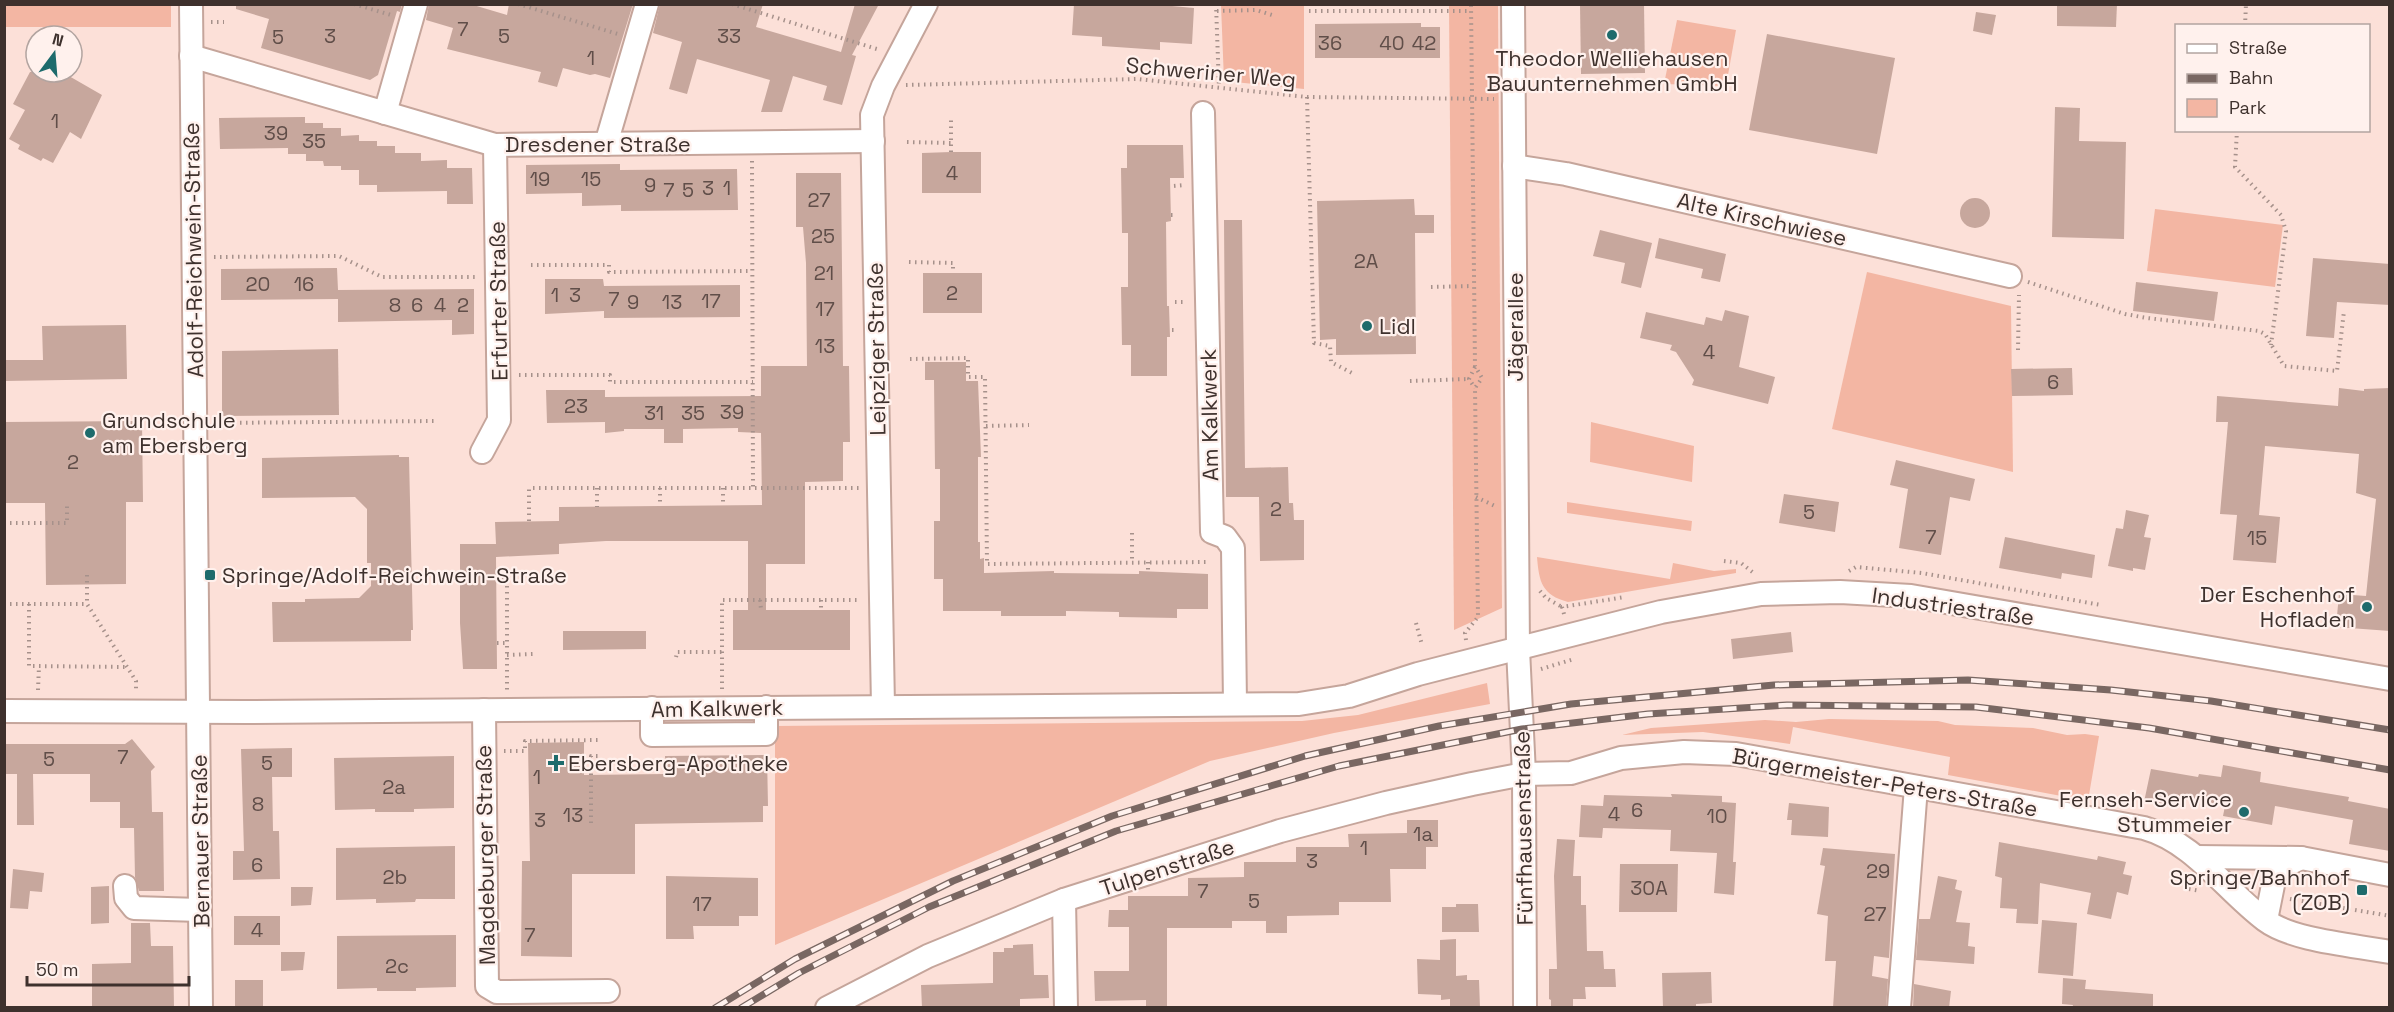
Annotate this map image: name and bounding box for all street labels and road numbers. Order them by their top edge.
street label: Schweriner Weg [1125,51,1297,93]
street label: Adolf-Reichwein-Straße [177,122,209,378]
street label: Dresdener Straße [505,130,691,158]
street label: Alte Kirschwiese [1674,186,1850,252]
street label: Erfurter Straße [483,221,513,381]
street label: Leipziger Straße [860,262,892,436]
street label: Jägerallee [1501,272,1529,382]
street label: Am Kalkwerk [1194,348,1224,481]
street label: Industriestraße [1870,581,2036,631]
street label: Am Kalkwerk [651,693,784,723]
street label: Fünfhausenstraße [1507,730,1539,926]
street label: Bürgermeister-Peters-Straße [1730,741,2040,823]
street label: Magdeburger Straße [469,745,501,965]
street label: Bernauer Straße [184,754,216,928]
street label: Tulpenstraße [1096,832,1238,902]

